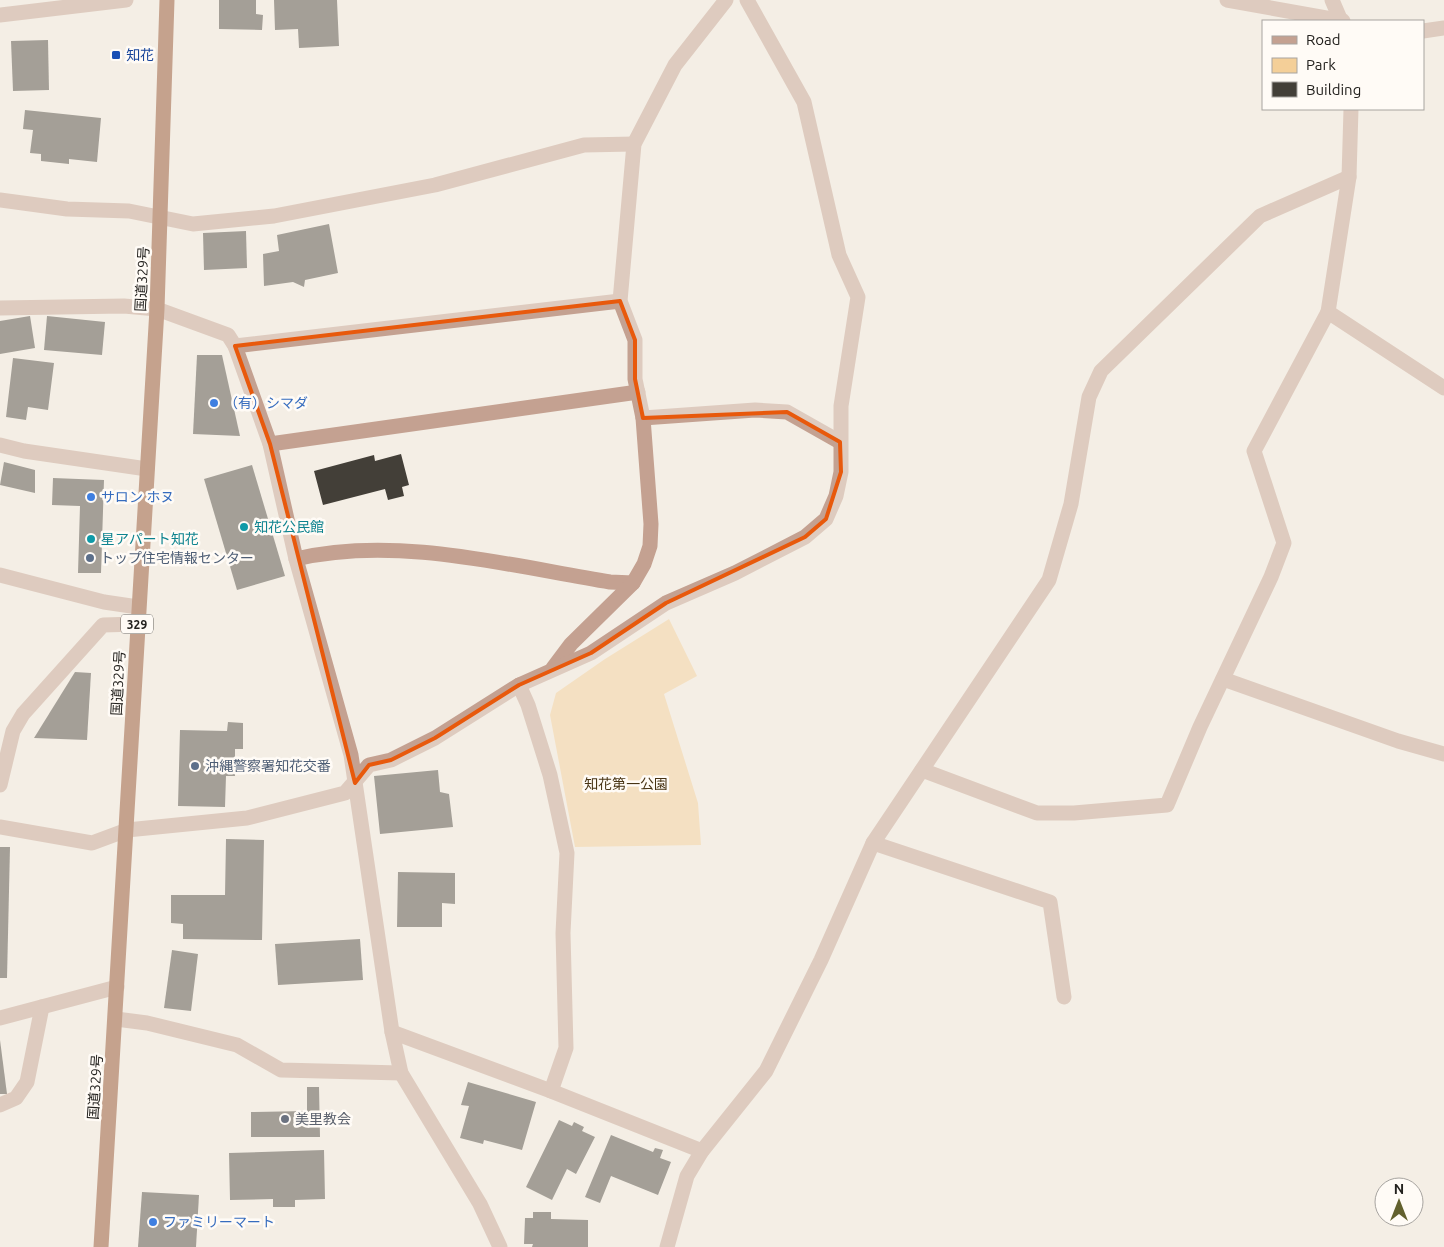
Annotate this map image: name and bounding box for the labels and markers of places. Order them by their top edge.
place label: 知花 [126,47,154,63]
marker: 知花 [110,49,122,61]
place label: （有）シマダ [224,395,308,411]
marker: （有）シマダ [208,397,220,409]
place label: サロン ホヌ [101,489,174,505]
marker: サロン ホヌ [85,491,97,503]
place label: 知花公民館 [254,519,324,535]
marker: 知花公民館 [238,521,250,533]
place label: 星アパート知花 [101,531,199,547]
marker: 星アパート知花 [85,533,97,545]
place label: トップ住宅情報センター [100,550,254,566]
marker: トップ住宅情報センター [84,552,96,564]
place label: 沖縄警察署知花交番 [205,758,331,774]
marker: 沖縄警察署知花交番 [189,760,201,772]
place label: 美里教会 [295,1111,351,1127]
marker: 美里教会 [279,1113,291,1125]
place label: ファミリーマート [163,1214,275,1230]
marker: ファミリーマート [147,1216,159,1228]

